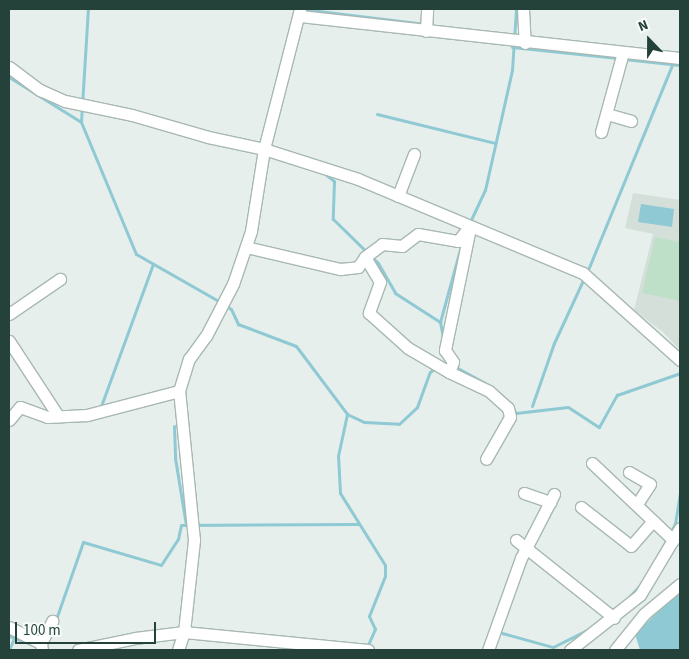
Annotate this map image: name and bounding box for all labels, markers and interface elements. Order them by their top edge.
north arrow [624,15,674,65]
text: N [635,15,651,37]
scale bar [18,612,159,644]
text: 100 m [23,620,61,641]

